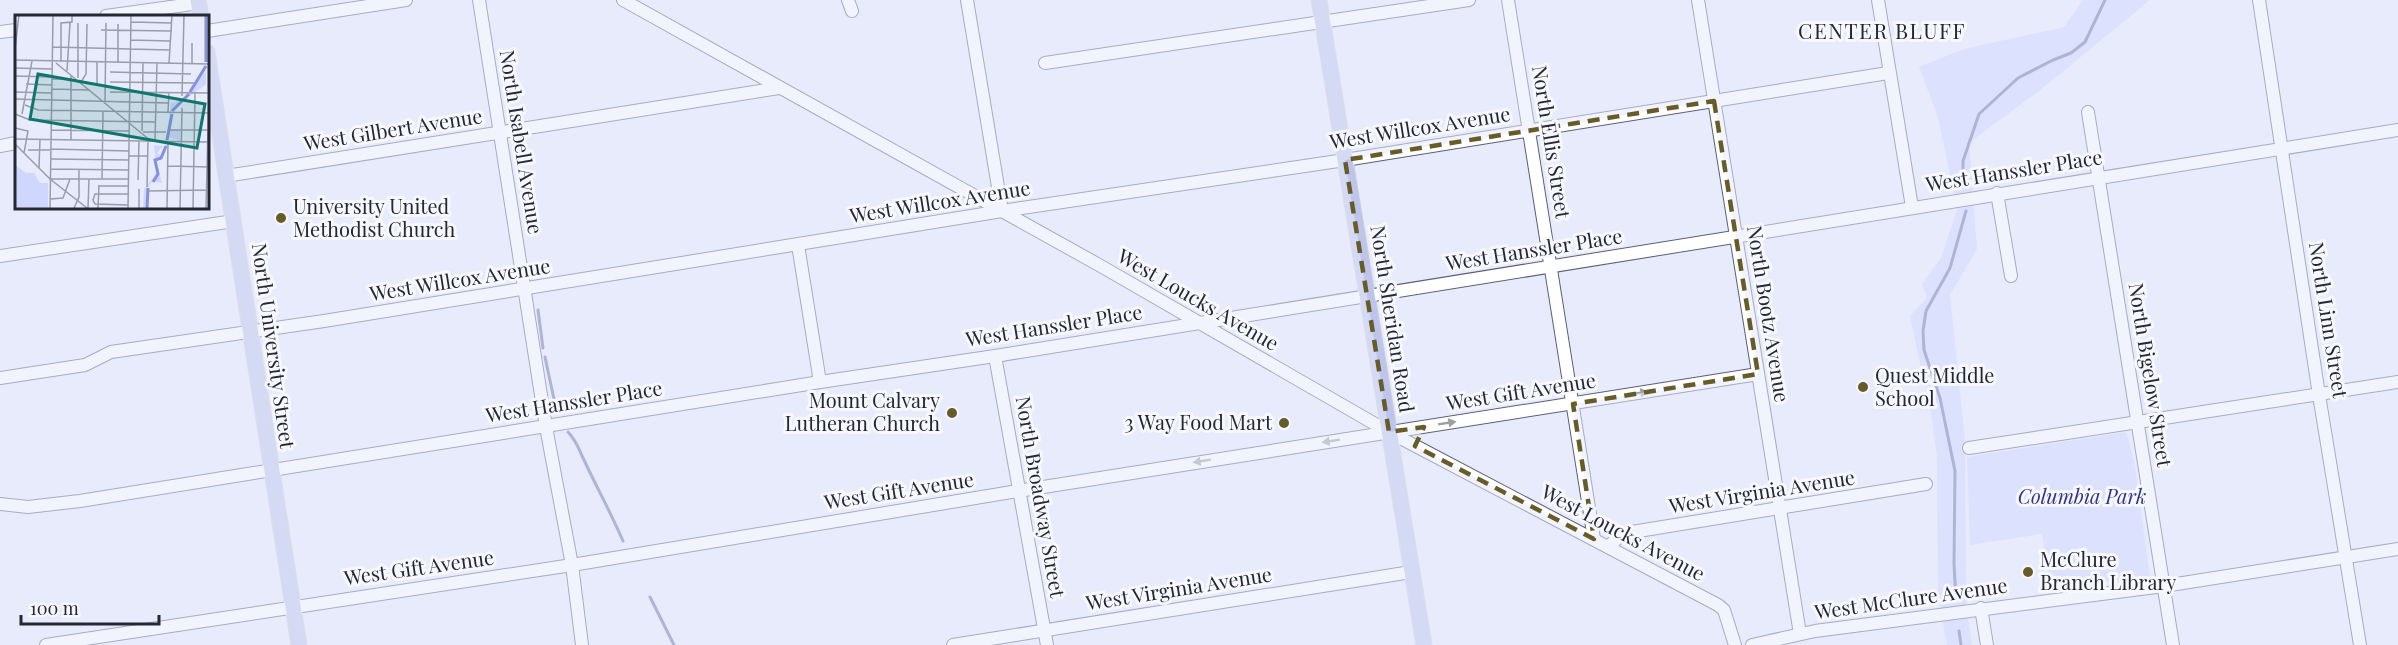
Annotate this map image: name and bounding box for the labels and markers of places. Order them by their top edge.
place label: University United Methodist Church [293,192,455,242]
marker: University United Methodist Church [274,211,288,225]
place label: Quest Middle School [1875,361,1994,411]
marker: Quest Middle School [1856,380,1870,394]
place label: Mount Calvary Lutheran Church [785,386,940,436]
marker: Mount Calvary Lutheran Church [945,406,959,420]
place label: 3 Way Food Mart [1125,408,1273,435]
marker: 3 Way Food Mart [1277,416,1291,430]
place label: McClure Branch Library [2040,545,2176,595]
marker: McClure Branch Library [2021,565,2035,579]

